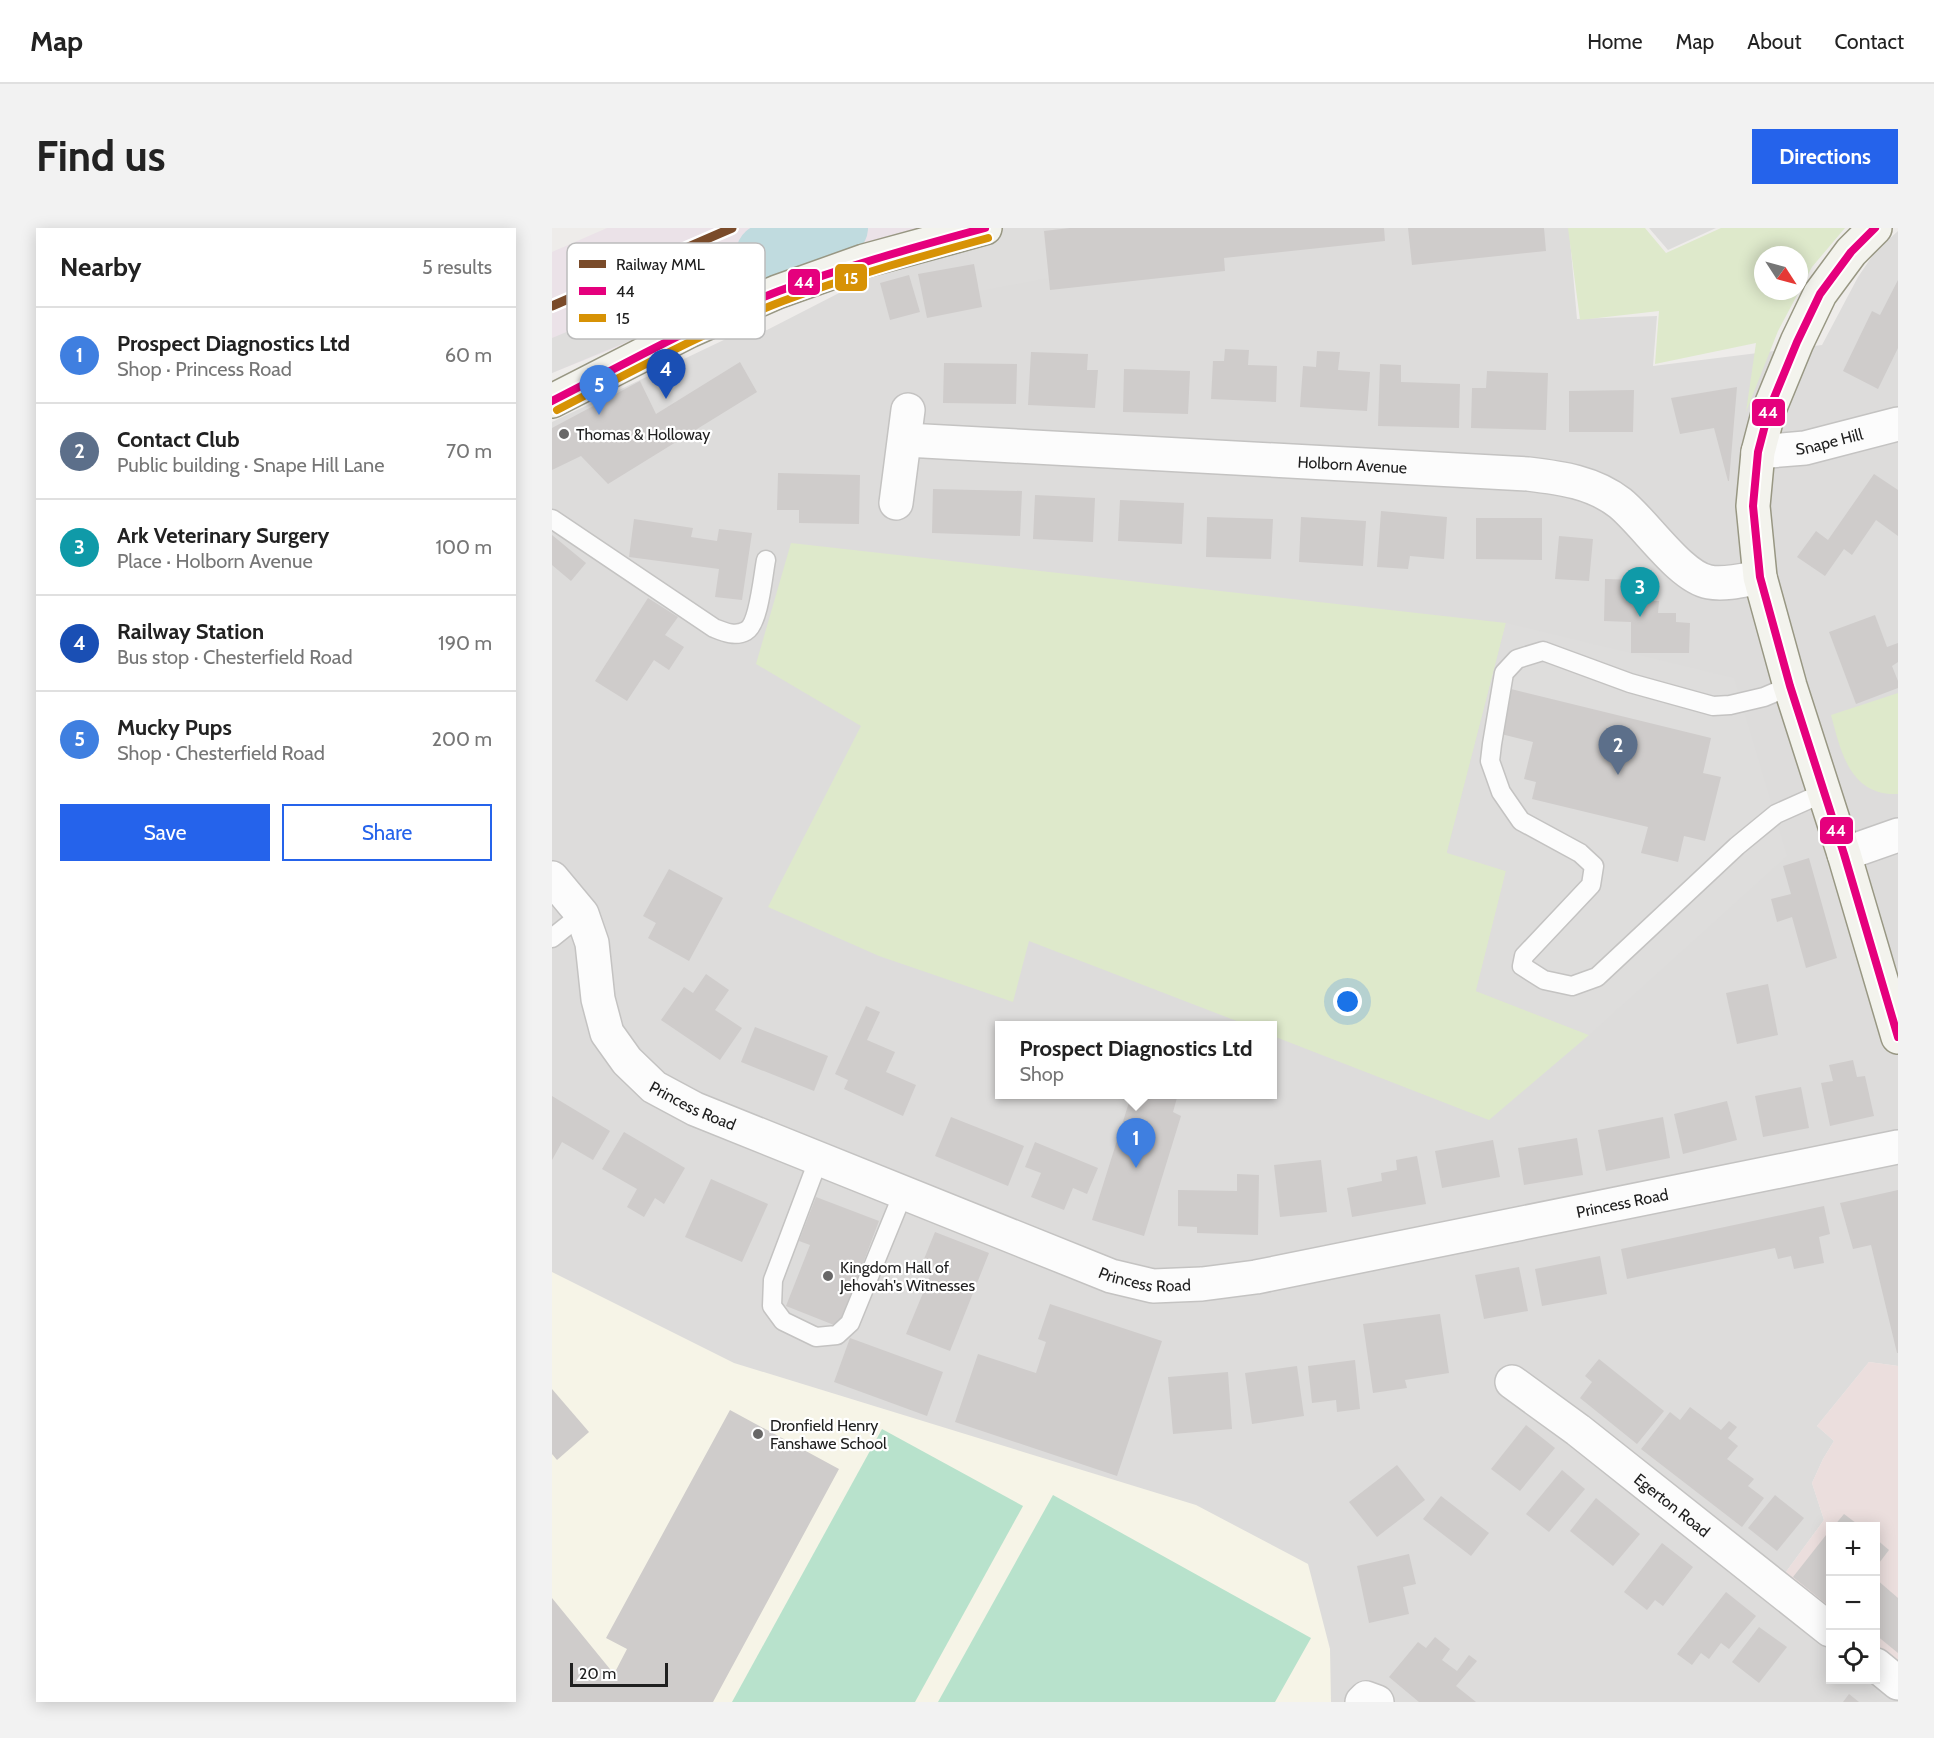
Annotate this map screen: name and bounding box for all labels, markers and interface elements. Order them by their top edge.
text: Map [30,24,83,58]
text: Home [1587,29,1643,54]
text: Map [1676,29,1714,54]
text: About [1747,29,1801,54]
text: Contact [1834,29,1904,54]
button: Directions [1752,129,1898,184]
text: Find us [36,130,165,182]
legend [567,243,765,339]
north arrow [1754,246,1808,300]
text: Nearby [60,251,141,283]
text: 5 results [422,255,492,279]
text: Railway MML [616,255,705,274]
line badge: 15 [834,263,868,292]
line badge: 44 [787,268,821,296]
text: 15 [844,269,858,288]
text: 44 [794,273,814,292]
text: 44 [616,282,635,301]
text: 15 [616,309,630,328]
text: Prospect Diagnostics Ltd [117,330,350,357]
text: 1 [76,343,83,367]
text: 60 m [445,343,492,367]
pin: 4 [646,350,686,399]
text: Shop · Princess Road [117,357,292,381]
pin: 5 [580,366,618,415]
line badge: 44 [1751,398,1786,427]
text: 44 [1758,403,1778,422]
street label: Snape Hill [1795,424,1865,458]
place label: Thomas & Holloway [576,425,710,444]
text: Contact Club [117,426,240,453]
marker: Thomas & Holloway [557,427,571,441]
text: 2 [74,439,85,463]
text: 70 m [446,439,492,463]
street label: Holborn Avenue [1297,452,1408,477]
text: Public building · Snape Hill Lane [117,453,385,477]
text: Ark Veterinary Surgery [117,522,329,549]
text: 3 [74,535,85,559]
text: 100 m [436,535,492,559]
text: Place · Holborn Avenue [117,549,313,573]
pin: 3 [1620,568,1660,617]
text: Railway Station [117,618,264,645]
text: 4 [73,631,86,655]
text: 190 m [438,631,492,655]
text: Bus stop · Chesterfield Road [117,645,353,669]
text: Mucky Pups [117,714,232,741]
pin: 2 [1598,726,1638,775]
text: 5 [74,727,85,751]
text: 200 m [432,727,492,751]
text: Shop · Chesterfield Road [117,741,325,765]
button: Save [60,804,270,861]
button: Share [282,804,492,861]
line badge: 44 [1819,816,1854,845]
text: 44 [1826,821,1846,840]
your location [1333,987,1362,1016]
popup [995,1021,1277,1099]
text: Prospect Diagnostics Ltd [1019,1035,1253,1062]
text: Shop [1019,1062,1064,1086]
street label: Princess Road [646,1077,739,1134]
pin: 1 [1116,1118,1156,1168]
street label: Princess Road [1575,1184,1670,1221]
place label: Kingdom Hall of Jehovah's Witnesses [839,1258,975,1295]
street label: Princess Road [1096,1263,1191,1296]
marker: Kingdom Hall of Jehovah's Witnesses [821,1269,835,1283]
place label: Dronfield Henry Fanshawe School [770,1416,887,1453]
marker: Dronfield Henry Fanshawe School [751,1427,765,1441]
street label: Egerton Road [1631,1469,1714,1541]
map controls [1826,1522,1880,1684]
button: + [1826,1522,1880,1576]
button: − [1826,1576,1880,1630]
button: locate [1826,1630,1880,1684]
scale bar [570,1660,668,1688]
text: 20 m [579,1664,616,1683]

